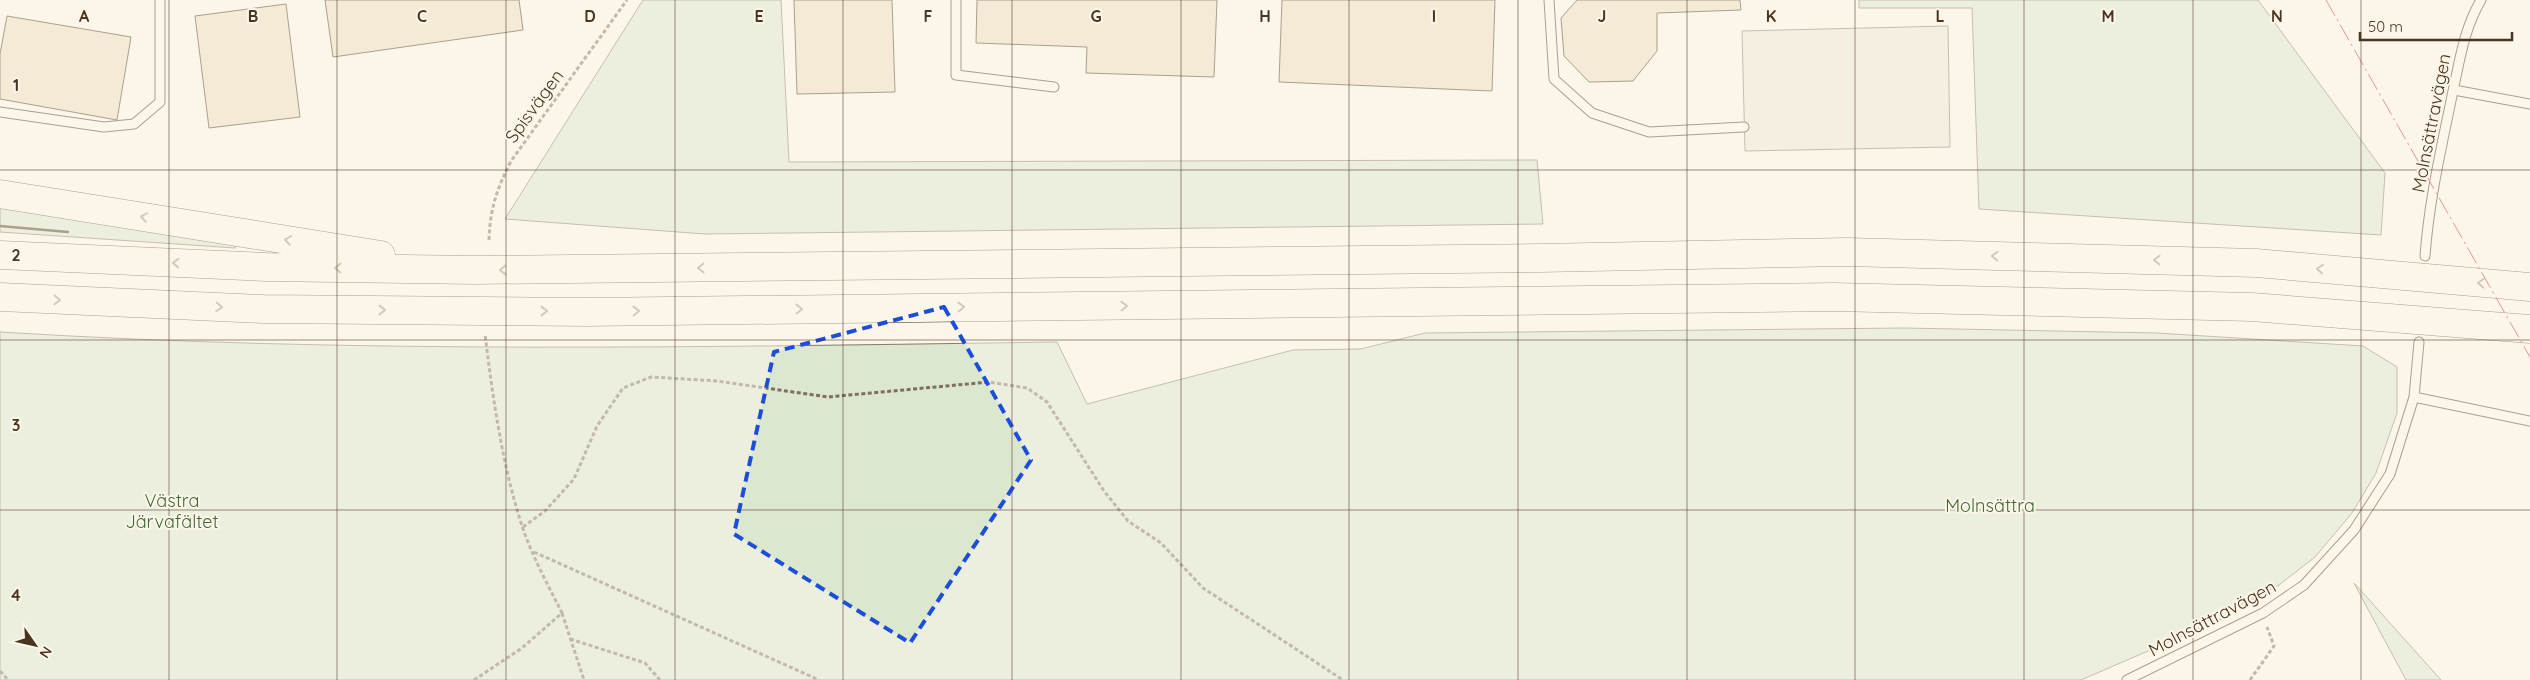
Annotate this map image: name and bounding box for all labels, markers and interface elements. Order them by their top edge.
text: A [79,6,90,26]
text: B [248,6,258,26]
text: C [417,6,427,26]
text: D [584,6,596,26]
text: E [754,6,764,26]
text: F [924,6,933,26]
text: G [1090,6,1102,26]
text: H [1259,6,1271,26]
text: I [1432,6,1436,26]
text: J [1598,6,1606,26]
text: K [1766,6,1776,26]
text: L [1936,6,1945,26]
text: M [2101,6,2115,26]
text: N [2271,6,2283,26]
scale bar [2360,10,2512,42]
text: 50 m [2368,17,2403,36]
street label: Molnsättravägen [2406,51,2456,195]
street label: Spisvägen [500,65,568,147]
text: 1 [13,75,19,95]
one-way arrow [140,212,148,222]
one-way arrow [284,235,293,245]
text: 2 [11,245,21,265]
one-way arrow [1991,251,1998,261]
one-way arrow [2153,255,2161,266]
one-way arrow [172,258,180,268]
one-way arrow [334,263,342,273]
one-way arrow [696,263,704,273]
one-way arrow [2315,263,2323,274]
one-way arrow [499,265,506,275]
one-way arrow [2477,277,2485,288]
one-way arrow [53,294,61,305]
one-way arrow [1120,301,1128,311]
one-way arrow [216,302,224,312]
one-way arrow [957,302,965,313]
one-way arrow [795,304,803,314]
one-way arrow [378,305,386,315]
one-way arrow [540,306,548,316]
one-way arrow [632,306,640,316]
text: 3 [12,415,20,435]
park label: Västra Järvafältet [125,489,219,533]
park label: Molnsättra [1945,494,2035,517]
street label: Molnsättravägen [2144,575,2280,661]
text: 4 [11,585,21,605]
north arrow [10,620,60,670]
text: N [35,643,56,662]

